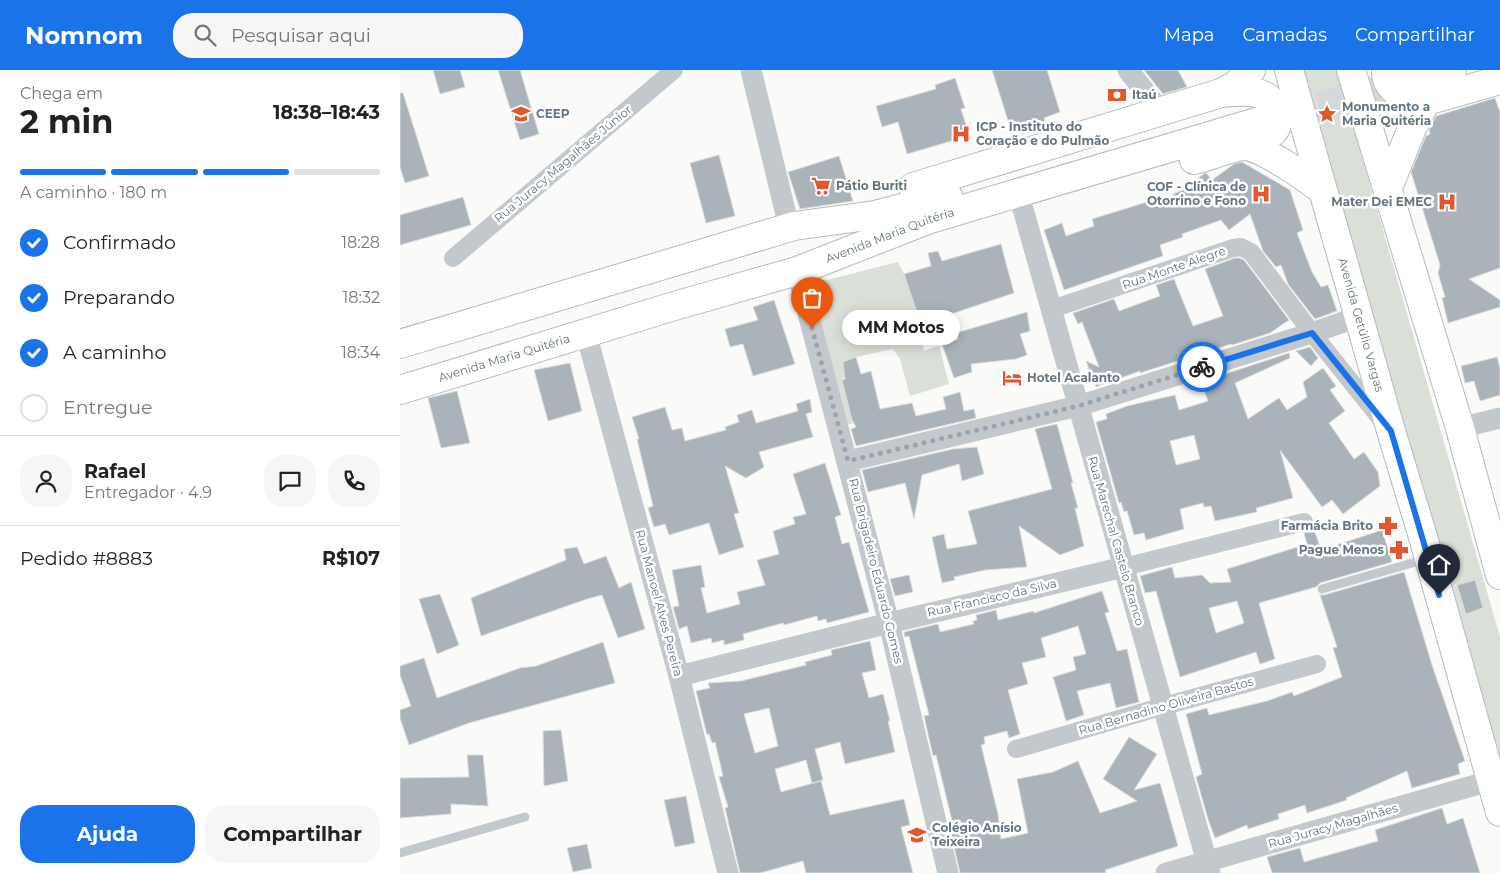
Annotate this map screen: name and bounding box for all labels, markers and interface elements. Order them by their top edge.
search box [173,13,523,58]
text: Nomnom [25,21,143,50]
icon: search [191,21,219,49]
text: Pesquisar aqui [231,24,371,47]
text: Mapa [1164,24,1214,46]
text: Camadas [1242,24,1327,46]
text: Compartilhar [1355,24,1475,46]
text: Chega em [20,84,103,103]
bank icon: Itaú [1106,84,1128,106]
place label: Itaú [1132,87,1157,102]
place label: Monumento a Maria Quitéria [1342,99,1431,128]
text: 18:38–18:43 [273,101,380,124]
street label: Rua Juracy Magalhães Júnior [491,101,635,226]
text: 2 min [20,102,113,141]
school or university icon: CEEP [510,103,532,125]
place icon: Monumento a Maria Quitéria [1316,103,1338,125]
place label: CEEP [536,106,570,121]
place label: ICP - Instituto do Coração e do Pulmão [976,119,1109,148]
hospital icon: ICP - Instituto do Coração e do Pulmão [950,123,972,145]
supermarket icon: Pátio Buriti [810,175,832,197]
place label: Pátio Buriti [836,178,907,193]
place label: COF - Clínica de Otorrino e Fono [1147,179,1246,208]
text: A caminho · 180 m [20,183,167,202]
hospital icon: COF - Clínica de Otorrino e Fono [1250,183,1272,205]
hospital icon: Mater Dei EMEC [1436,191,1458,213]
place label: Mater Dei EMEC [1331,194,1432,209]
street label: Avenida Maria Quitéria [823,204,956,266]
icon: check [20,229,48,257]
text: Confirmado [63,231,176,254]
text: 18:28 [341,233,380,252]
street label: Rua Monte Alegre [1120,243,1227,292]
street label: Avenida Getúlio Vargas [1335,256,1388,394]
pin [791,277,833,328]
icon: check [20,284,48,312]
icon: bag [798,284,826,312]
text: Preparando [63,286,175,309]
text: 18:32 [343,288,380,307]
callout: MM Motos [842,310,960,346]
text: MM Motos [858,318,944,337]
street label: Avenida Maria Quitéria [437,330,572,385]
icon: check [20,339,48,367]
text: A caminho [63,341,166,364]
courier [1177,342,1227,392]
text: 18:34 [341,343,380,362]
icon: bike [1188,353,1216,381]
hotel icon: Hotel Acalanto [1001,367,1023,389]
place label: Hotel Acalanto [1027,370,1120,385]
text: Entregue [63,396,152,419]
street label: Rua Marechal Castelo Branco [1085,454,1148,627]
button: person [20,455,72,507]
button: chat [264,455,316,507]
button: phone [328,455,380,507]
text: Rafael [84,460,146,483]
street label: Rua Brigadeiro Eduardo Gomes [846,477,907,665]
text: Entregador · 4.9 [84,483,212,502]
pharmacy icon: Farmácia Brito [1377,515,1399,537]
place label: Farmácia Brito [1281,518,1373,533]
street label: Rua Manoel Alves Pereira [633,528,686,678]
pharmacy icon: Pague Menos [1388,539,1410,561]
place label: Pague Menos [1299,542,1385,557]
pin [1418,544,1460,595]
text: Pedido #8883 [20,547,153,570]
text: R$107 [322,547,380,570]
icon: home [1425,551,1453,579]
street label: Rua Francisco da Silva [926,575,1058,620]
street label: Rua Bernadino Oliveira Bastos [1077,673,1255,738]
street label: Rua Juracy Magalhães [1266,800,1400,851]
button: Ajuda [20,805,195,863]
button: Compartilhar [205,805,380,863]
place label: Colégio Anísio Teixeira [932,820,1022,849]
school or university icon: Colégio Anísio Teixeira [906,824,928,846]

